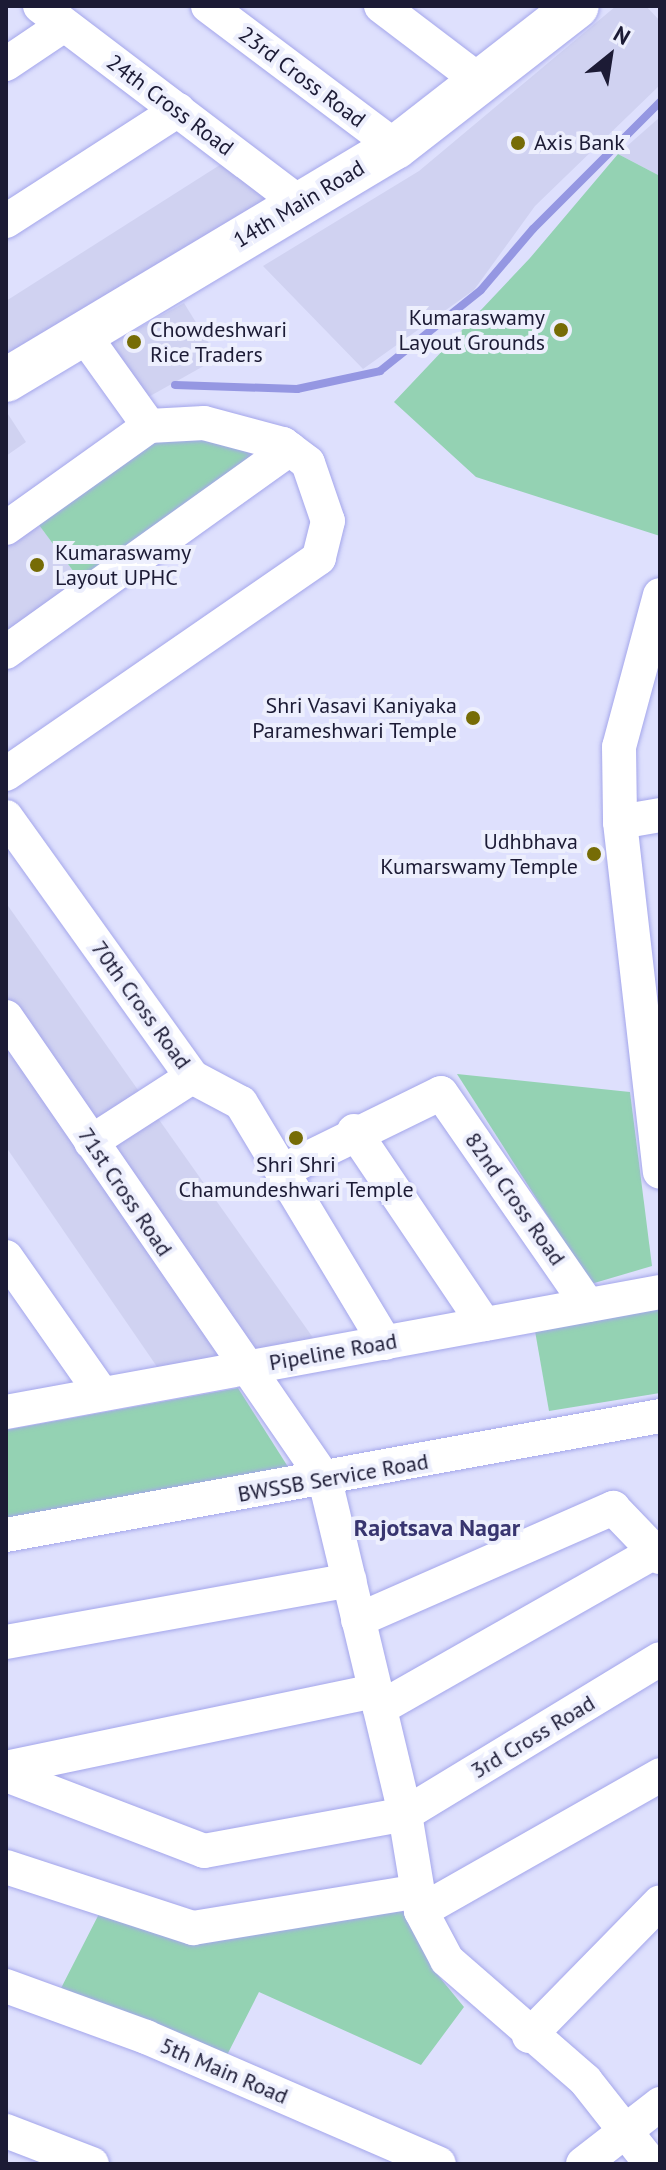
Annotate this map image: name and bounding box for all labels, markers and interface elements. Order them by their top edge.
north arrow [570,16,650,96]
text: N [609,19,635,51]
street label: 23rd Cross Road [234,21,370,133]
street label: 24th Cross Road [101,49,239,161]
place label: Axis Bank [534,130,625,156]
marker: Axis Bank [509,134,527,152]
street label: 14th Main Road [229,155,369,253]
place label: Kumaraswamy Layout Grounds [398,304,545,356]
place label: Chowdeshwari Rice Traders [150,316,287,368]
marker: Kumaraswamy Layout Grounds [552,321,570,339]
marker: Chowdeshwari Rice Traders [125,333,143,351]
place label: Kumaraswamy Layout UPHC [55,539,191,590]
marker: Kumaraswamy Layout UPHC [26,554,48,576]
place label: Shri Vasavi Kaniyaka Parameshwari Temple [252,692,457,744]
marker: Shri Vasavi Kaniyaka Parameshwari Temple [464,709,482,727]
place label: Udhbhava Kumarswamy Temple [379,828,578,880]
marker: Udhbhava Kumarswamy Temple [585,845,603,863]
street label: 70th Cross Road [86,936,196,1074]
street label: 71st Cross Road [72,1123,178,1261]
street label: 82nd Cross Road [459,1127,571,1271]
marker: Shri Shri Chamundeshwari Temple [287,1129,305,1147]
place label: Shri Shri Chamundeshwari Temple [178,1151,414,1202]
street label: Pipeline Road [267,1328,399,1376]
street label: BWSSB Service Road [236,1448,430,1508]
district label: Rajotsava Nagar [354,1514,520,1542]
street label: 3rd Cross Road [466,1690,600,1784]
street label: 5th Main Road [156,2032,292,2110]

